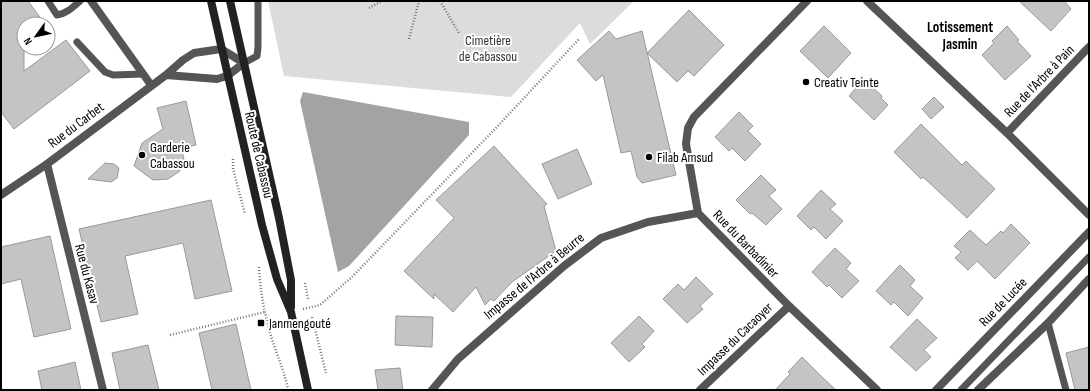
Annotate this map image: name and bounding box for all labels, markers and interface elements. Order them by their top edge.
north arrow [16,16,56,56]
district label: Lotissement Jasmin [927,18,993,54]
park label: Cimetière de Cabassou [459,32,517,65]
text: N [21,35,35,47]
street label: Rue de l'Arbre à Pain [1000,41,1078,121]
place label: Creativ Teinte [814,74,879,91]
marker: Creativ Teinte [801,77,811,87]
street label: Rue du Carbet [45,98,107,152]
street label: Route de Cabassou [241,110,277,200]
place label: Garderie Cabassou [150,139,195,172]
place label: Filab Amsud [657,149,713,166]
marker: Garderie Cabassou [137,150,147,160]
marker: Filab Amsud [644,152,654,162]
street label: Rue du Barbadinier [709,207,783,281]
street label: Impasse de l'Arbre à Beurre [480,229,588,323]
street label: Rue du Kasav [71,242,103,306]
street label: Rue de Lucée [975,274,1031,330]
street label: Impasse du Cacaoyer [694,299,776,379]
place label: Janmengouté [268,315,331,332]
marker: Janmengouté [256,318,266,328]

